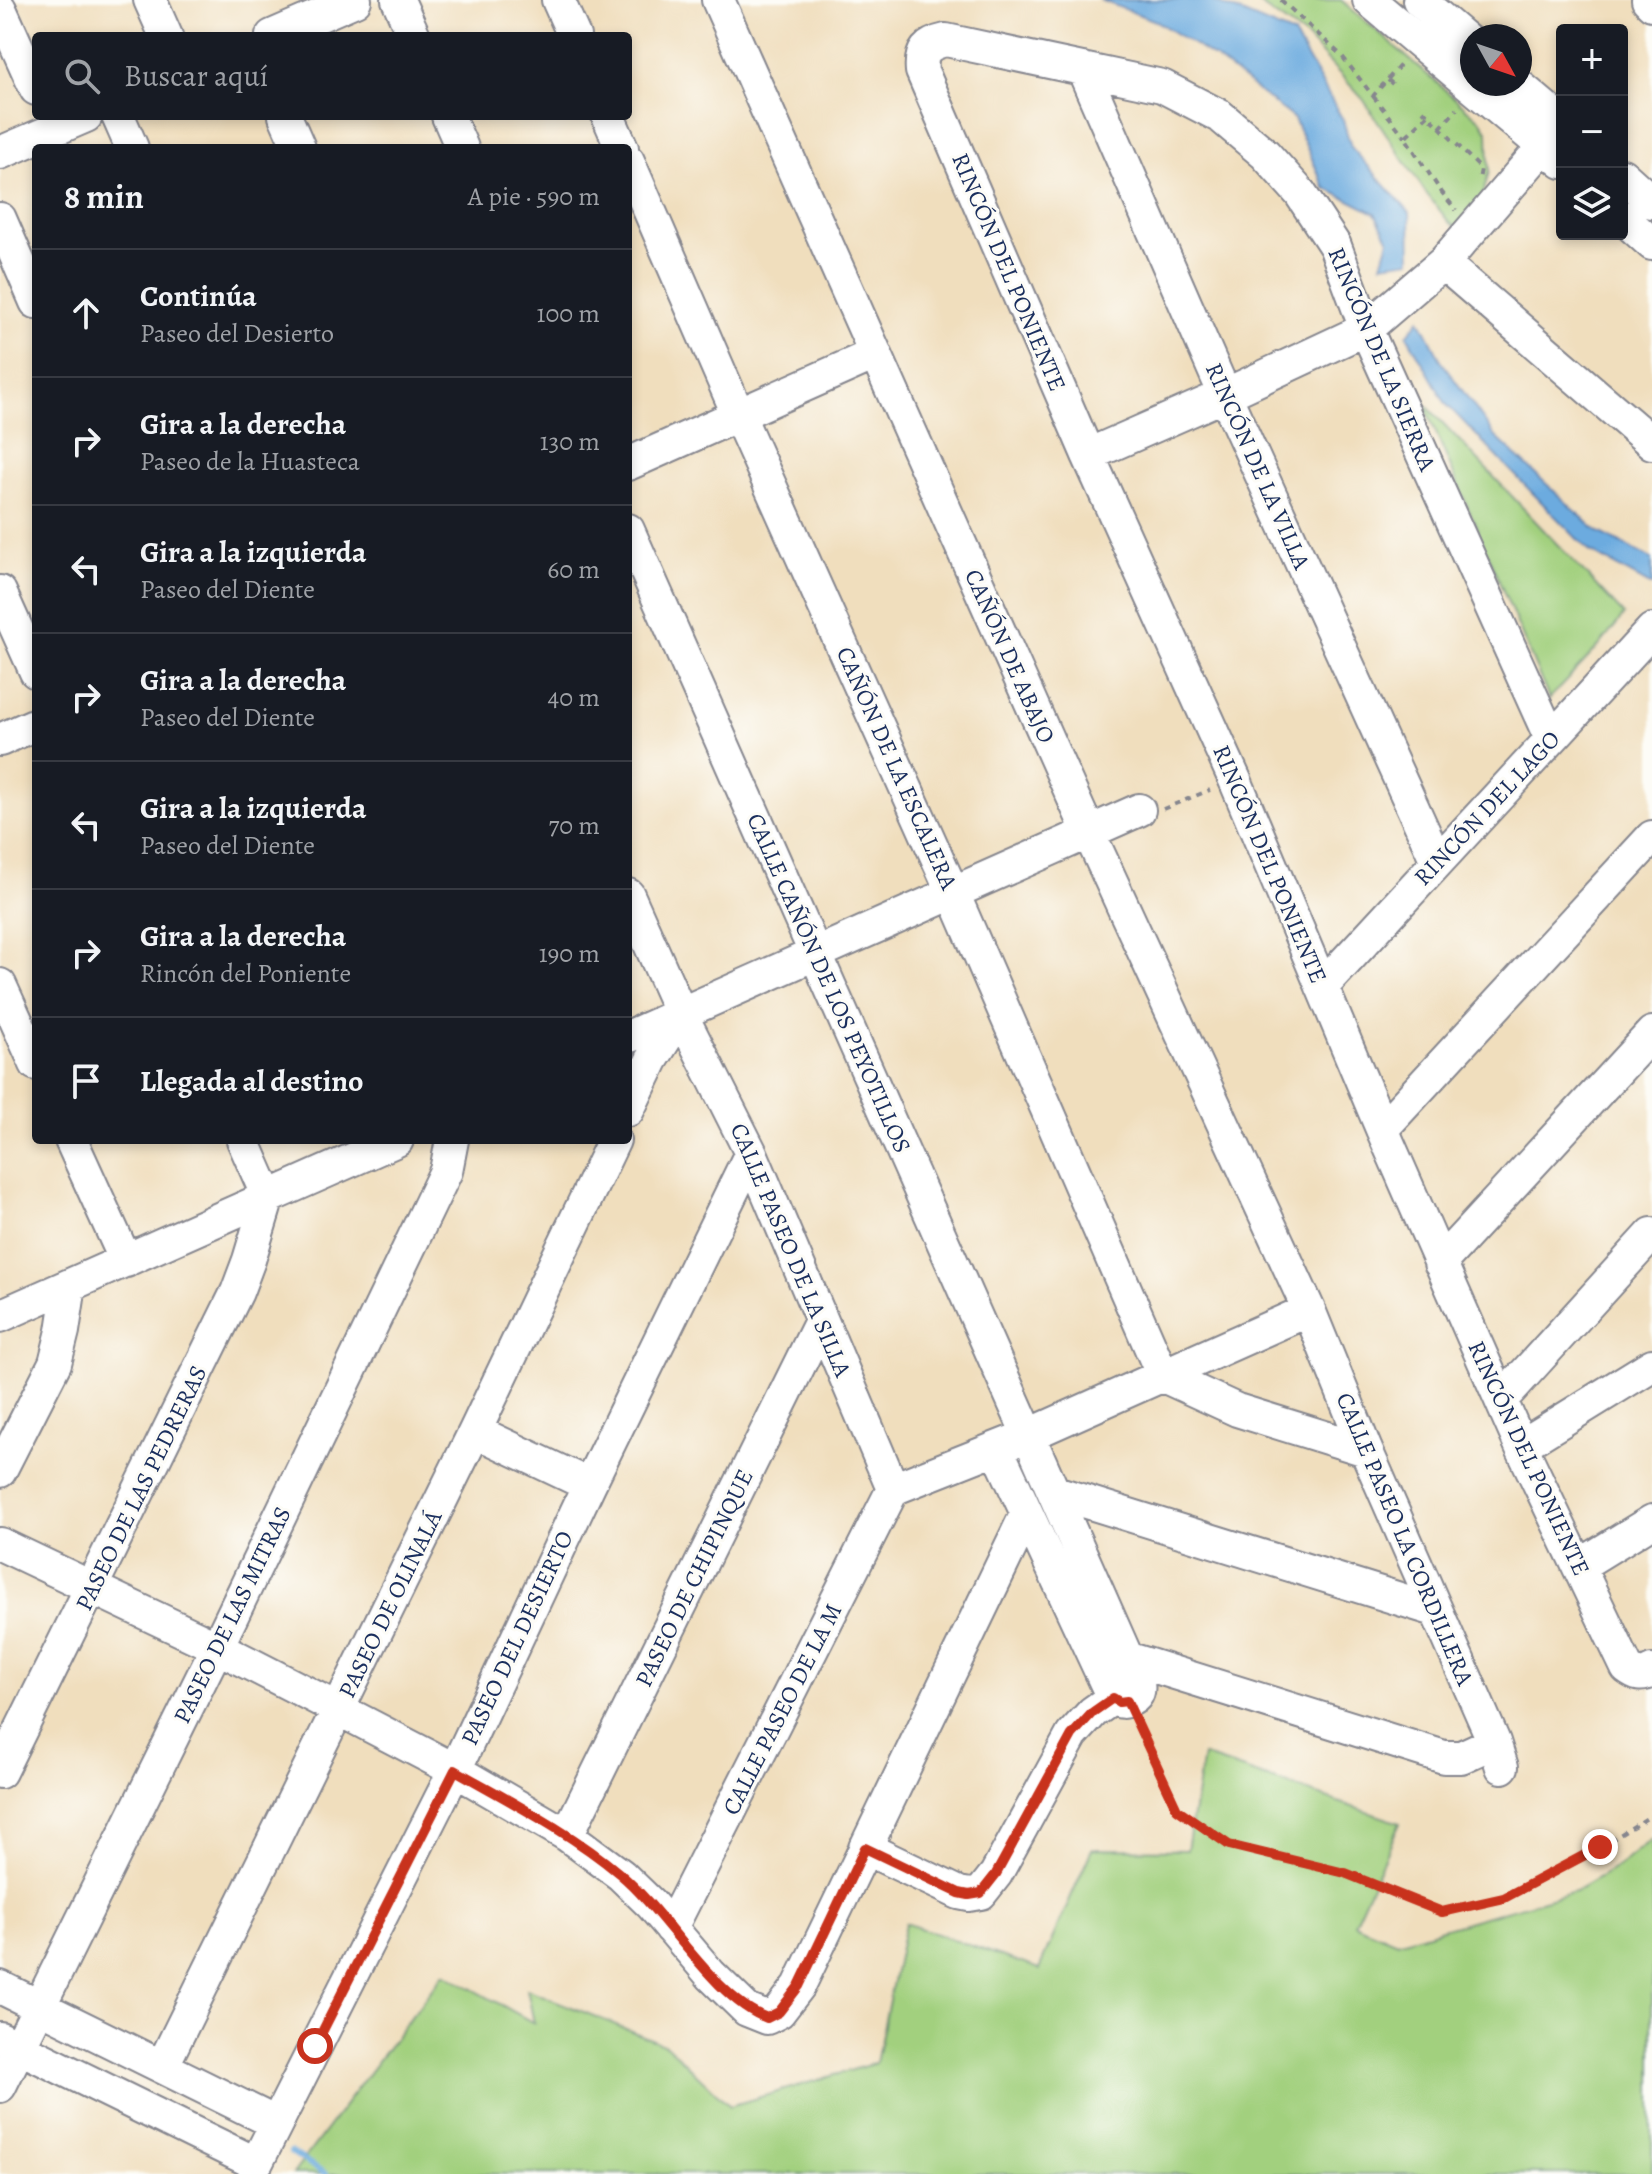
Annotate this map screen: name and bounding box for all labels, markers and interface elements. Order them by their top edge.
north arrow [1460,24,1532,96]
map controls [1556,24,1628,240]
button: + [1556,24,1628,96]
search box [32,32,632,120]
icon: search [60,54,104,98]
text: Buscar aquí [124,56,268,96]
button: − [1556,96,1628,168]
street label: RINCÓN DEL PONIENTE [944,148,1074,396]
button: layers [1556,168,1628,240]
text: 8 min [64,173,144,220]
text: A pie · 590 m [468,179,600,214]
street label: RINCÓN DE LA SIERRA [1320,242,1444,477]
text: Continúa [140,276,257,316]
icon: ahead [64,291,108,335]
text: 100 m [537,296,600,331]
text: Paseo del Desierto [140,316,334,351]
street label: RINCÓN DE LA VILLA [1198,358,1318,575]
text: Gira a la derecha [140,404,346,444]
icon: right [64,419,108,463]
text: 130 m [540,424,600,459]
text: Paseo de la Huasteca [140,444,360,479]
text: Gira a la izquierda [140,532,366,572]
icon: left [64,547,108,591]
text: 60 m [547,552,600,587]
street label: CAÑÓN DE ABAJO [957,564,1063,748]
text: Paseo del Diente [140,572,315,607]
street label: CAÑÓN DE LA ESCALERA [829,641,965,895]
text: Gira a la derecha [140,660,346,700]
icon: right [64,675,108,719]
text: 40 m [548,680,600,715]
text: Paseo del Diente [140,700,315,735]
street label: RINCÓN DEL LAGO [1407,724,1567,892]
street label: RINCÓN DEL PONIENTE [1205,740,1335,988]
text: Gira a la izquierda [140,788,366,828]
icon: left [64,803,108,847]
text: 70 m [548,808,600,843]
street label: CALLE CAÑÓN DE LOS PEYOTILLOS [739,808,919,1158]
text: Paseo del Diente [140,828,315,863]
text: Gira a la derecha [140,916,346,956]
icon: right [64,931,108,975]
text: 190 m [539,936,600,971]
text: Rincón del Poniente [140,956,351,991]
icon: arrive [64,1059,108,1103]
text: Llegada al destino [140,1061,363,1101]
street label: CALLE PASEO DE LA SILLA [723,1118,859,1383]
street label: RINCÓN DEL PONIENTE [1460,1335,1598,1581]
street label: PASEO DE LAS PEDRERAS [68,1360,214,1616]
street label: CALLE PASEO LA CORDILLERA [1329,1388,1482,1691]
street label: PASEO DE CHIPINQUE [627,1464,761,1692]
street label: PASEO DE LAS MITRAS [166,1501,298,1729]
street label: PASEO DE OLINALÁ [331,1504,450,1703]
street label: PASEO DEL DESIERTO [453,1526,581,1750]
street label: CALLE PASEO DE LA M [715,1598,849,1820]
route end [1582,1829,1618,1865]
route start [297,2028,333,2064]

